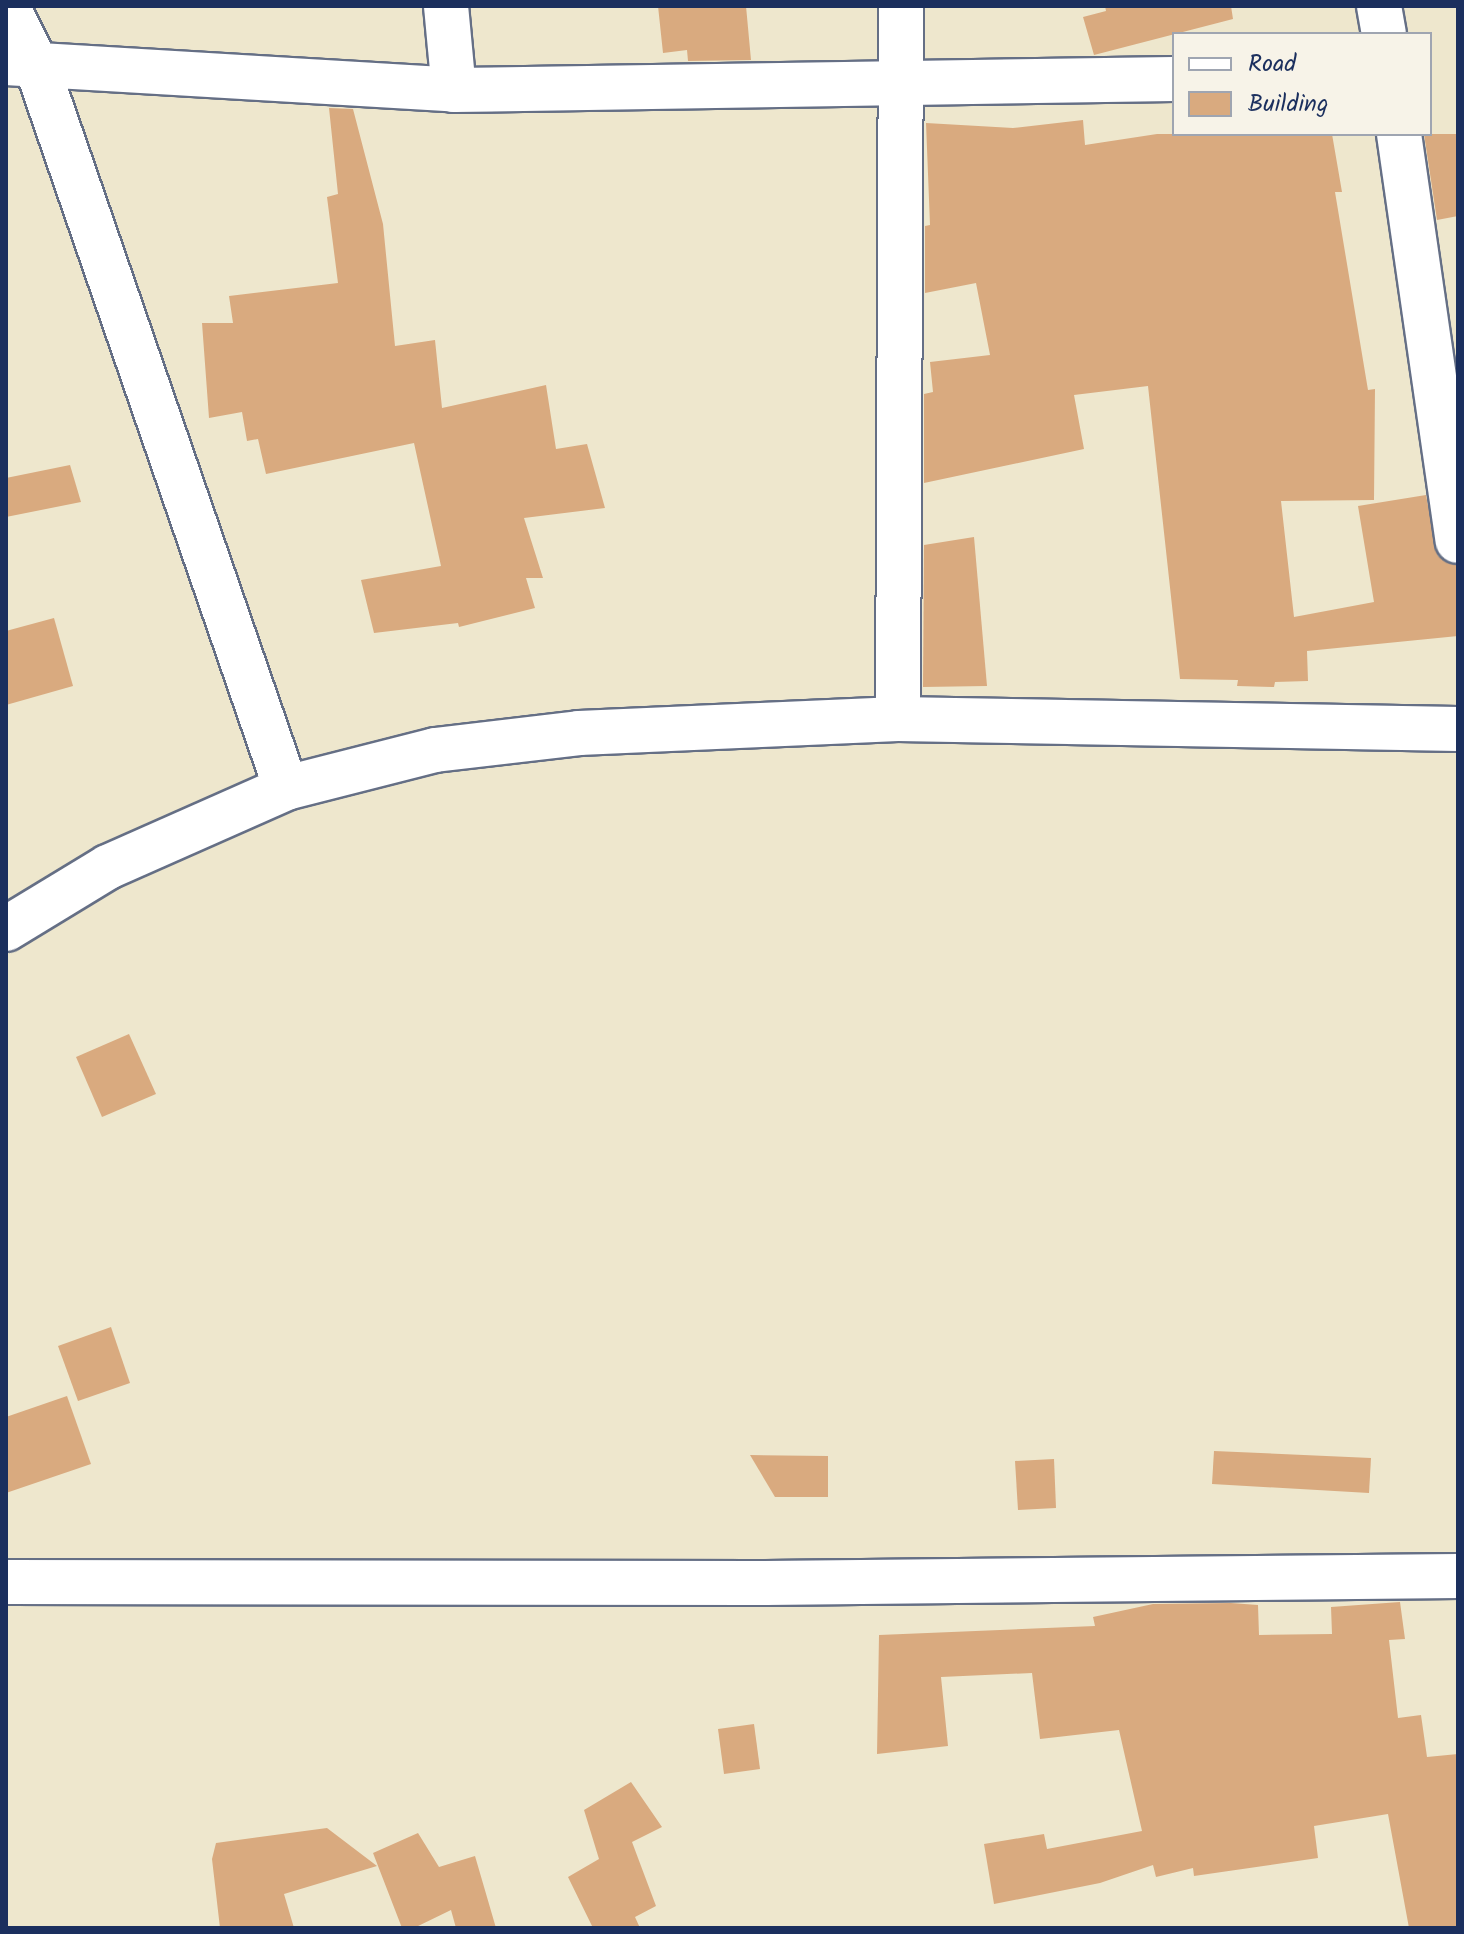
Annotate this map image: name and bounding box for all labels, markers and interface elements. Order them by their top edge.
legend [1172,32,1432,136]
text: Road [1248,45,1296,84]
text: Building [1248,85,1328,124]

